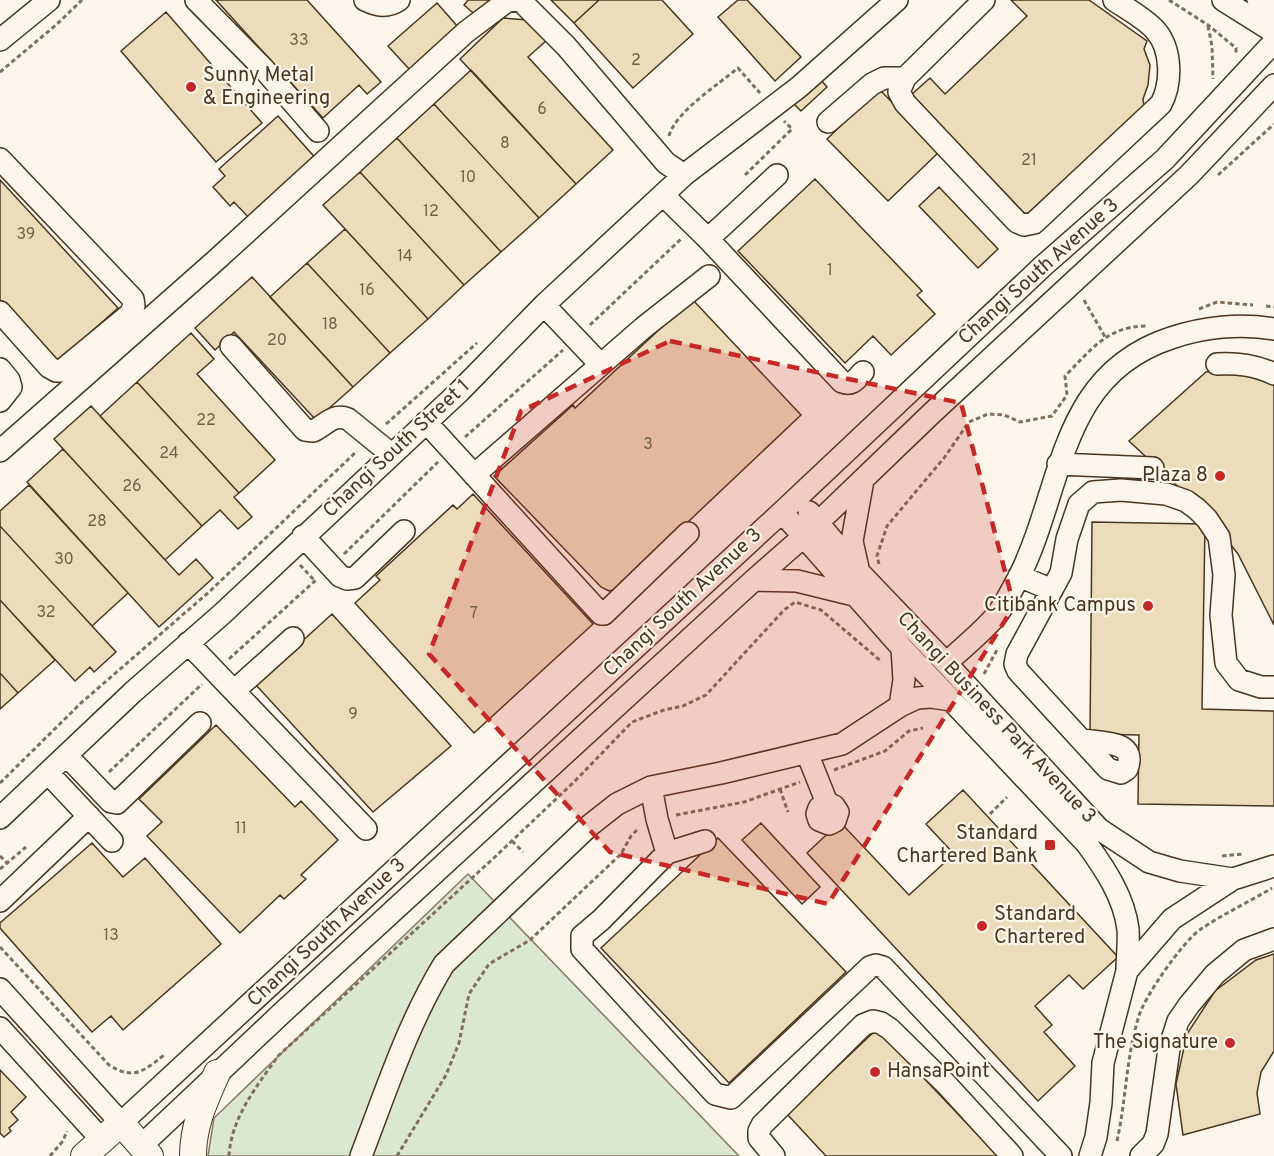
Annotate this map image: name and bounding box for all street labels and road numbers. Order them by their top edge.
street label: Changi South Avenue 3 [953,193,1125,351]
street label: Changi South Street 1 [318,374,476,524]
street label: Changi South Avenue 3 [598,523,768,683]
street label: Changi Business Park Avenue 3 [891,606,1101,830]
street label: Changi South Avenue 3 [242,853,412,1013]

